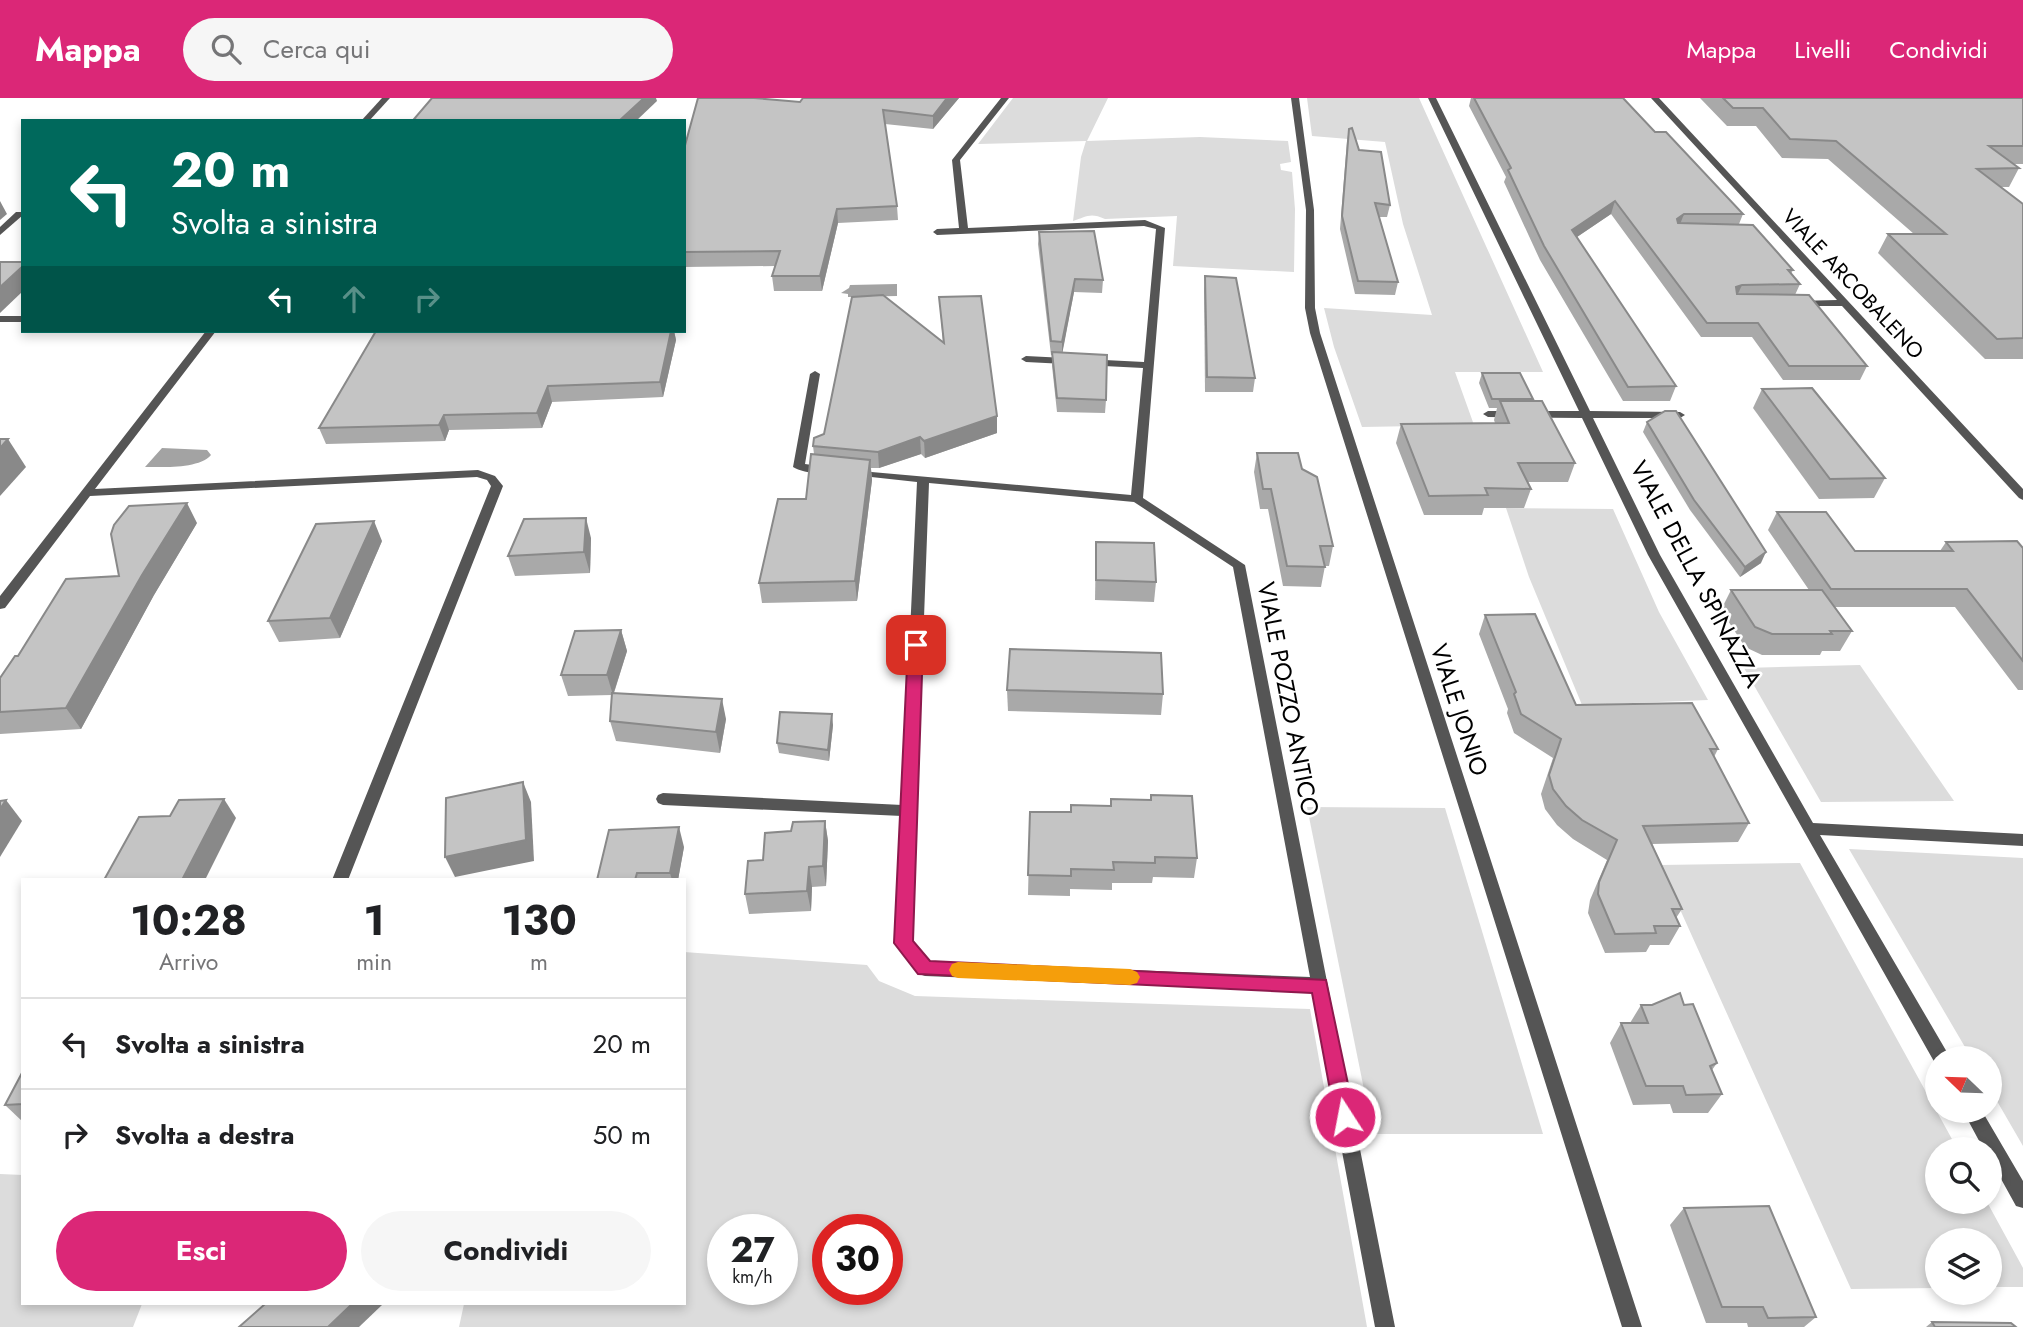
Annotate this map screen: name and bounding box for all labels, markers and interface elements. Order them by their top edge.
search box [183,18,673,81]
text: Mappa [35,26,141,73]
icon: search [207,30,245,68]
text: Cerca qui [263,30,370,68]
text: Mappa [1686,32,1756,67]
text: Livelli [1794,32,1851,67]
text: Condividi [1889,32,1988,67]
text: 20 m [171,135,290,205]
icon: left [56,147,147,238]
text: Svolta a sinistra [171,200,378,246]
street label: VIALE ARCOBALENO [1775,202,1931,366]
icon: left [262,280,300,318]
icon: ahead [335,280,373,318]
icon: right [408,280,446,318]
street label: VIALE DELLA SPINAZZA [1622,454,1771,693]
street label: VIALE POZZO ANTICO [1249,579,1328,819]
pin [886,615,946,675]
icon: arrive [897,626,935,664]
street label: VIALE JONIO [1422,639,1497,780]
text: 10:28 [130,890,247,951]
text: 1 [363,890,385,951]
text: 130 [501,890,577,951]
text: Arrivo [159,945,218,979]
text: min [356,945,392,979]
text: m [530,945,548,979]
icon: left [56,1025,94,1063]
text: Svolta a sinistra [115,1025,305,1063]
text: 20 m [593,1025,651,1063]
north arrow [1925,1046,2002,1124]
map controls [1925,1046,2002,1305]
position arrow [1308,1080,1382,1154]
icon: right [56,1116,94,1154]
text: Svolta a destra [115,1116,295,1154]
text: 50 m [593,1116,651,1154]
button: search [1925,1137,2002,1214]
button: Esci [56,1211,347,1291]
button: Condividi [361,1211,651,1291]
speed limit sign: 30 [812,1214,903,1305]
text: 27 [730,1225,775,1275]
button: layers [1925,1228,2002,1305]
text: km/h [732,1264,773,1290]

